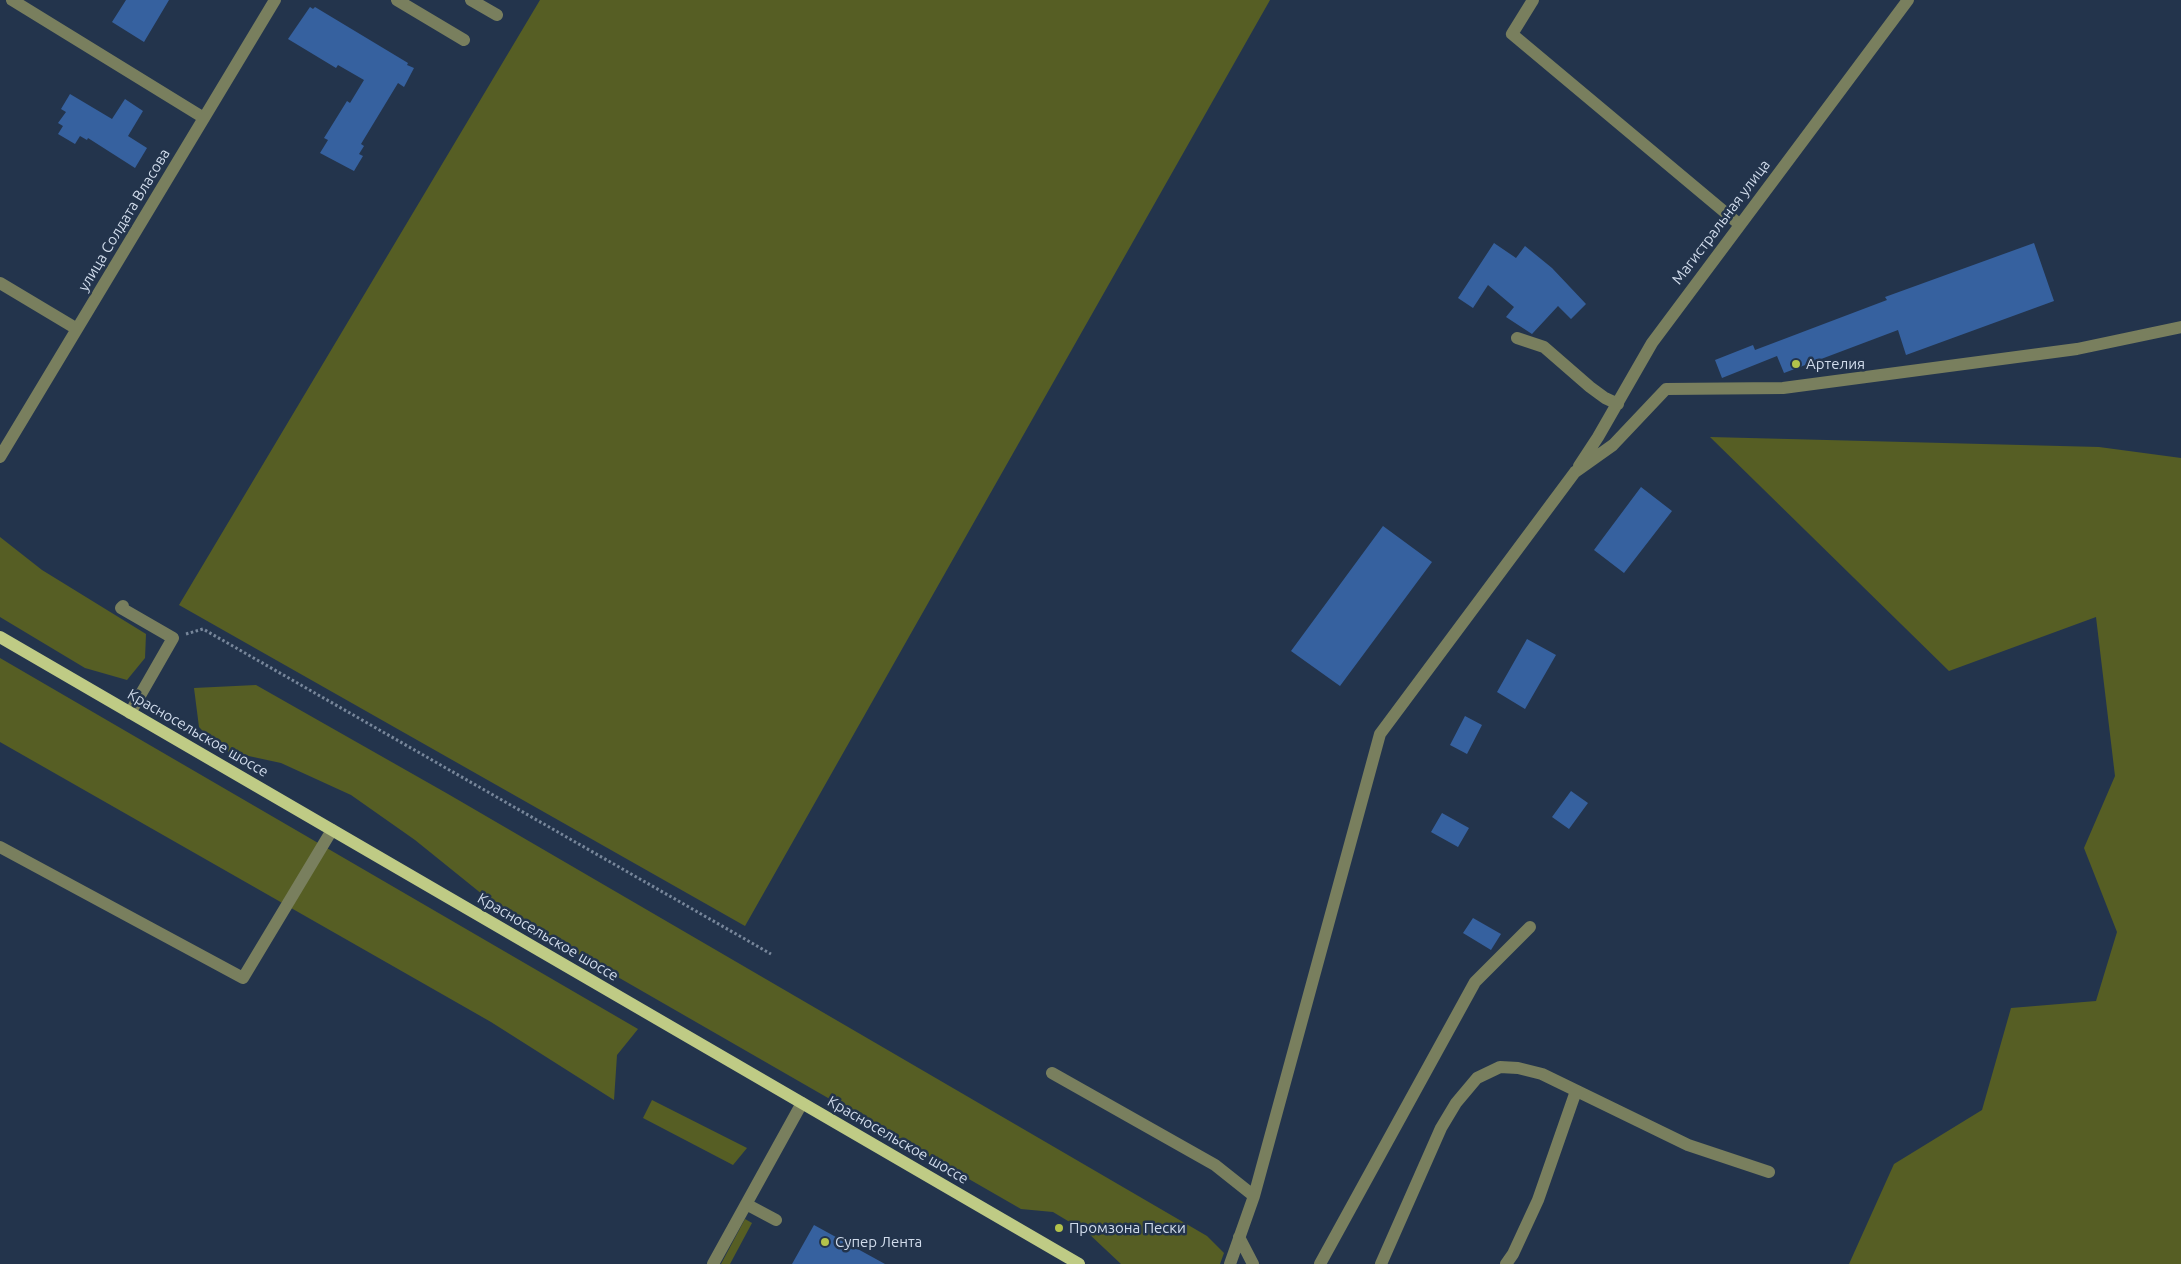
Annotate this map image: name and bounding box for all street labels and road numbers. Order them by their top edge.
street label: улица Солдата Власова [74,145,174,295]
street label: Магистральная улица [1668,156,1774,288]
street label: Красносельское шоссе [124,685,272,781]
street label: Красносельское шоссе [474,889,622,985]
street label: Красносельское шоссе [824,1092,972,1188]

